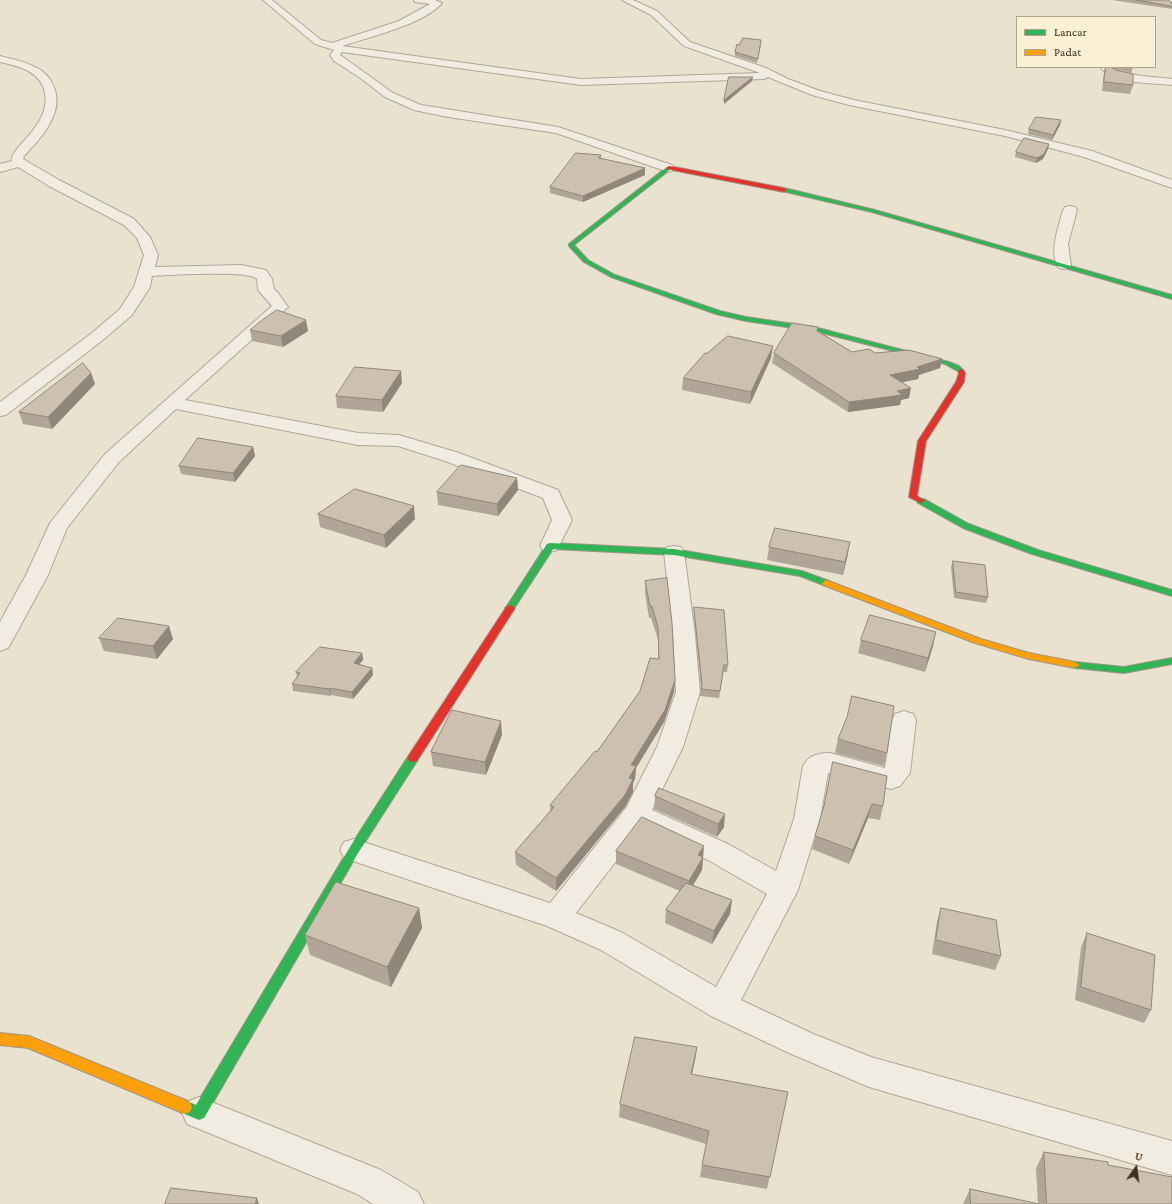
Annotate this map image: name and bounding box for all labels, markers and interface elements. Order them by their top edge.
legend [1016,16,1156,68]
text: Lancar [1054,25,1087,39]
text: Padat [1054,45,1081,59]
north arrow [1116,1148,1156,1188]
text: U [1134,1150,1144,1163]

